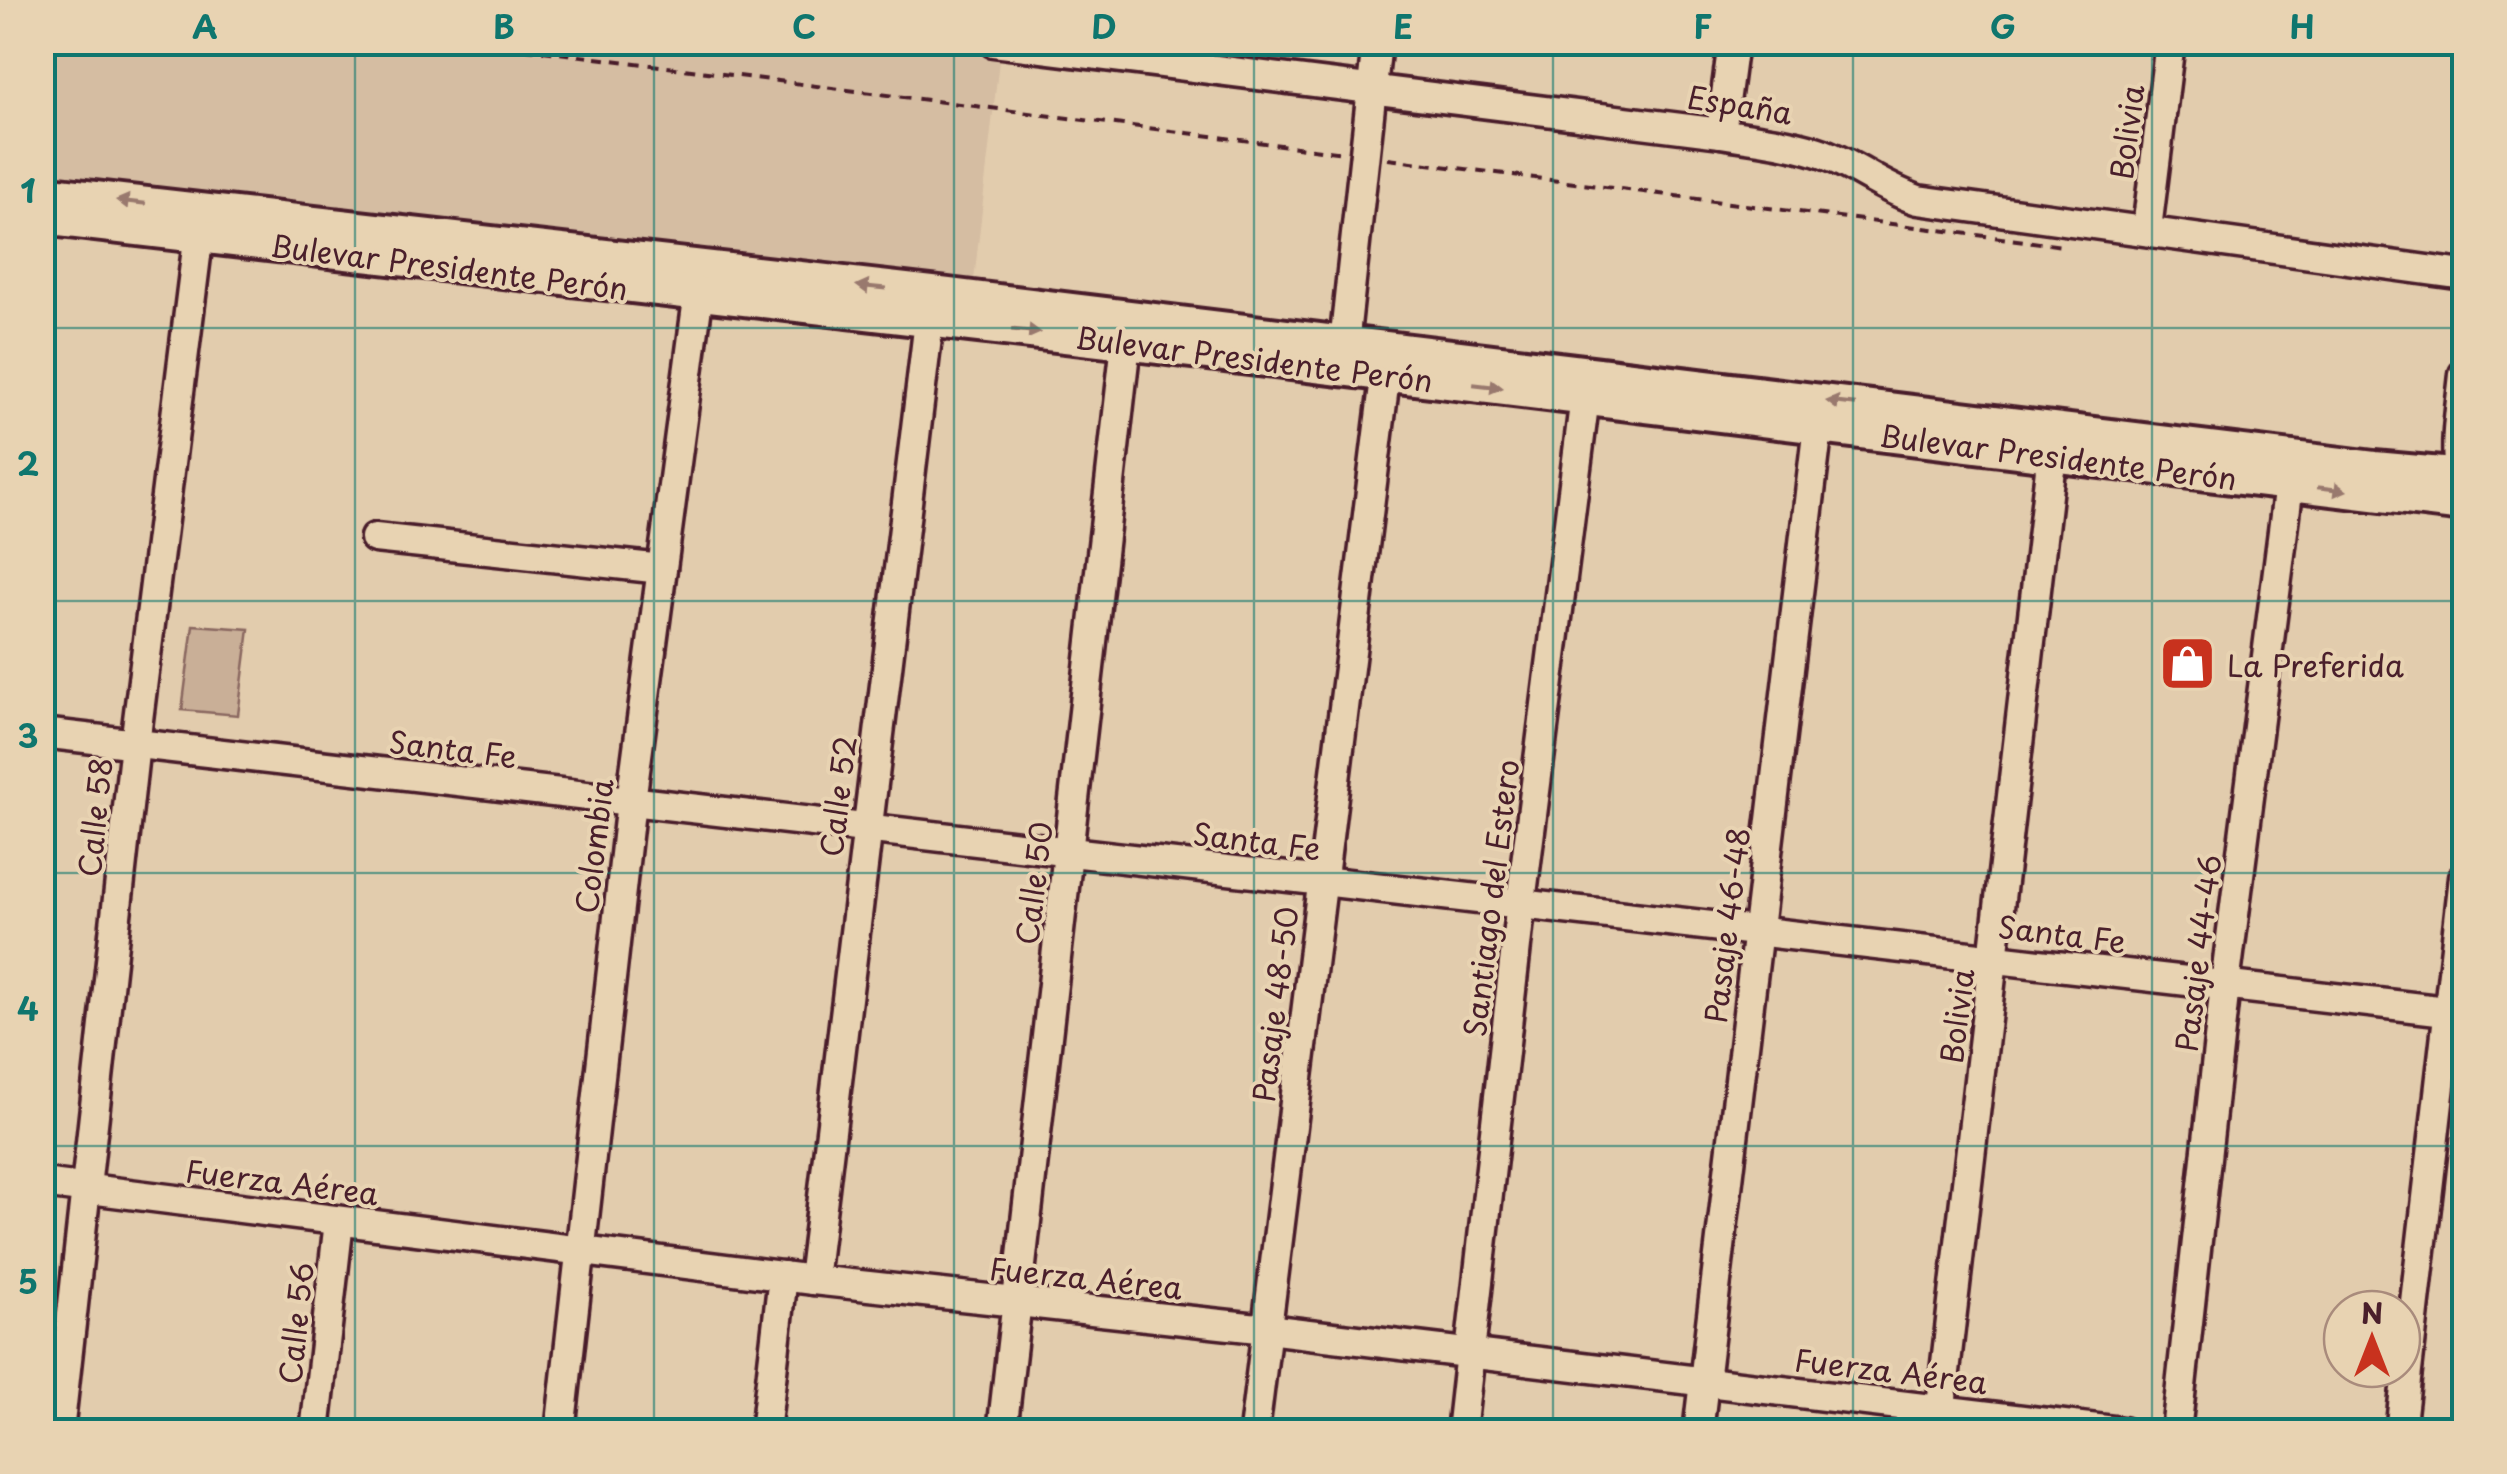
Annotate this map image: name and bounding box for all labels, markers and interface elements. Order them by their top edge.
text: A [192,2,218,50]
text: B [493,2,515,50]
text: C [792,2,816,50]
text: D [1091,2,1117,50]
text: E [1393,2,1413,50]
text: F [1694,2,1712,50]
text: G [1990,2,2016,50]
text: H [2289,2,2315,50]
street label: España [1684,74,1796,135]
street label: Bolivia [2098,82,2154,182]
text: 1 [20,166,36,214]
one-way arrow [114,194,146,210]
street label: Bulevar Presidente Perón [268,222,630,310]
one-way arrow [854,278,886,294]
street label: Bulevar Presidente Perón [1073,314,1435,402]
one-way arrow [1011,323,1043,339]
one-way arrow [1473,378,1505,394]
one-way arrow [1825,395,1857,411]
street label: Bulevar Presidente Perón [1877,412,2239,500]
text: 2 [17,439,39,487]
one-way arrow [2317,481,2348,497]
shop icon: La Preferida [2158,634,2218,694]
place label: La Preferida [2227,642,2404,687]
text: 3 [18,711,38,759]
street label: Santa Fe [386,718,520,778]
street label: Calle 52 [807,733,867,859]
street label: Calle 58 [65,755,123,879]
street label: Santiago del Estero [1451,757,1529,1039]
street label: Colombia [562,775,624,916]
street label: Santa Fe [1190,810,1324,870]
street label: Calle 50 [1003,819,1063,947]
street label: Pasaje 46-48 [1692,825,1760,1025]
street label: Pasaje 44-46 [2163,852,2231,1054]
street label: Santa Fe [1995,903,2129,963]
street label: Pasaje 48-50 [1240,904,1308,1104]
street label: Bolivia [1928,966,1984,1066]
text: 4 [17,984,39,1032]
street label: Fuerza Aérea [183,1147,381,1215]
street label: Fuerza Aérea [987,1244,1185,1310]
text: 5 [18,1257,38,1305]
street label: Calle 56 [266,1260,324,1386]
north arrow [2322,1289,2422,1389]
text: N [2361,1291,2383,1334]
street label: Fuerza Aérea [1792,1336,1990,1404]

